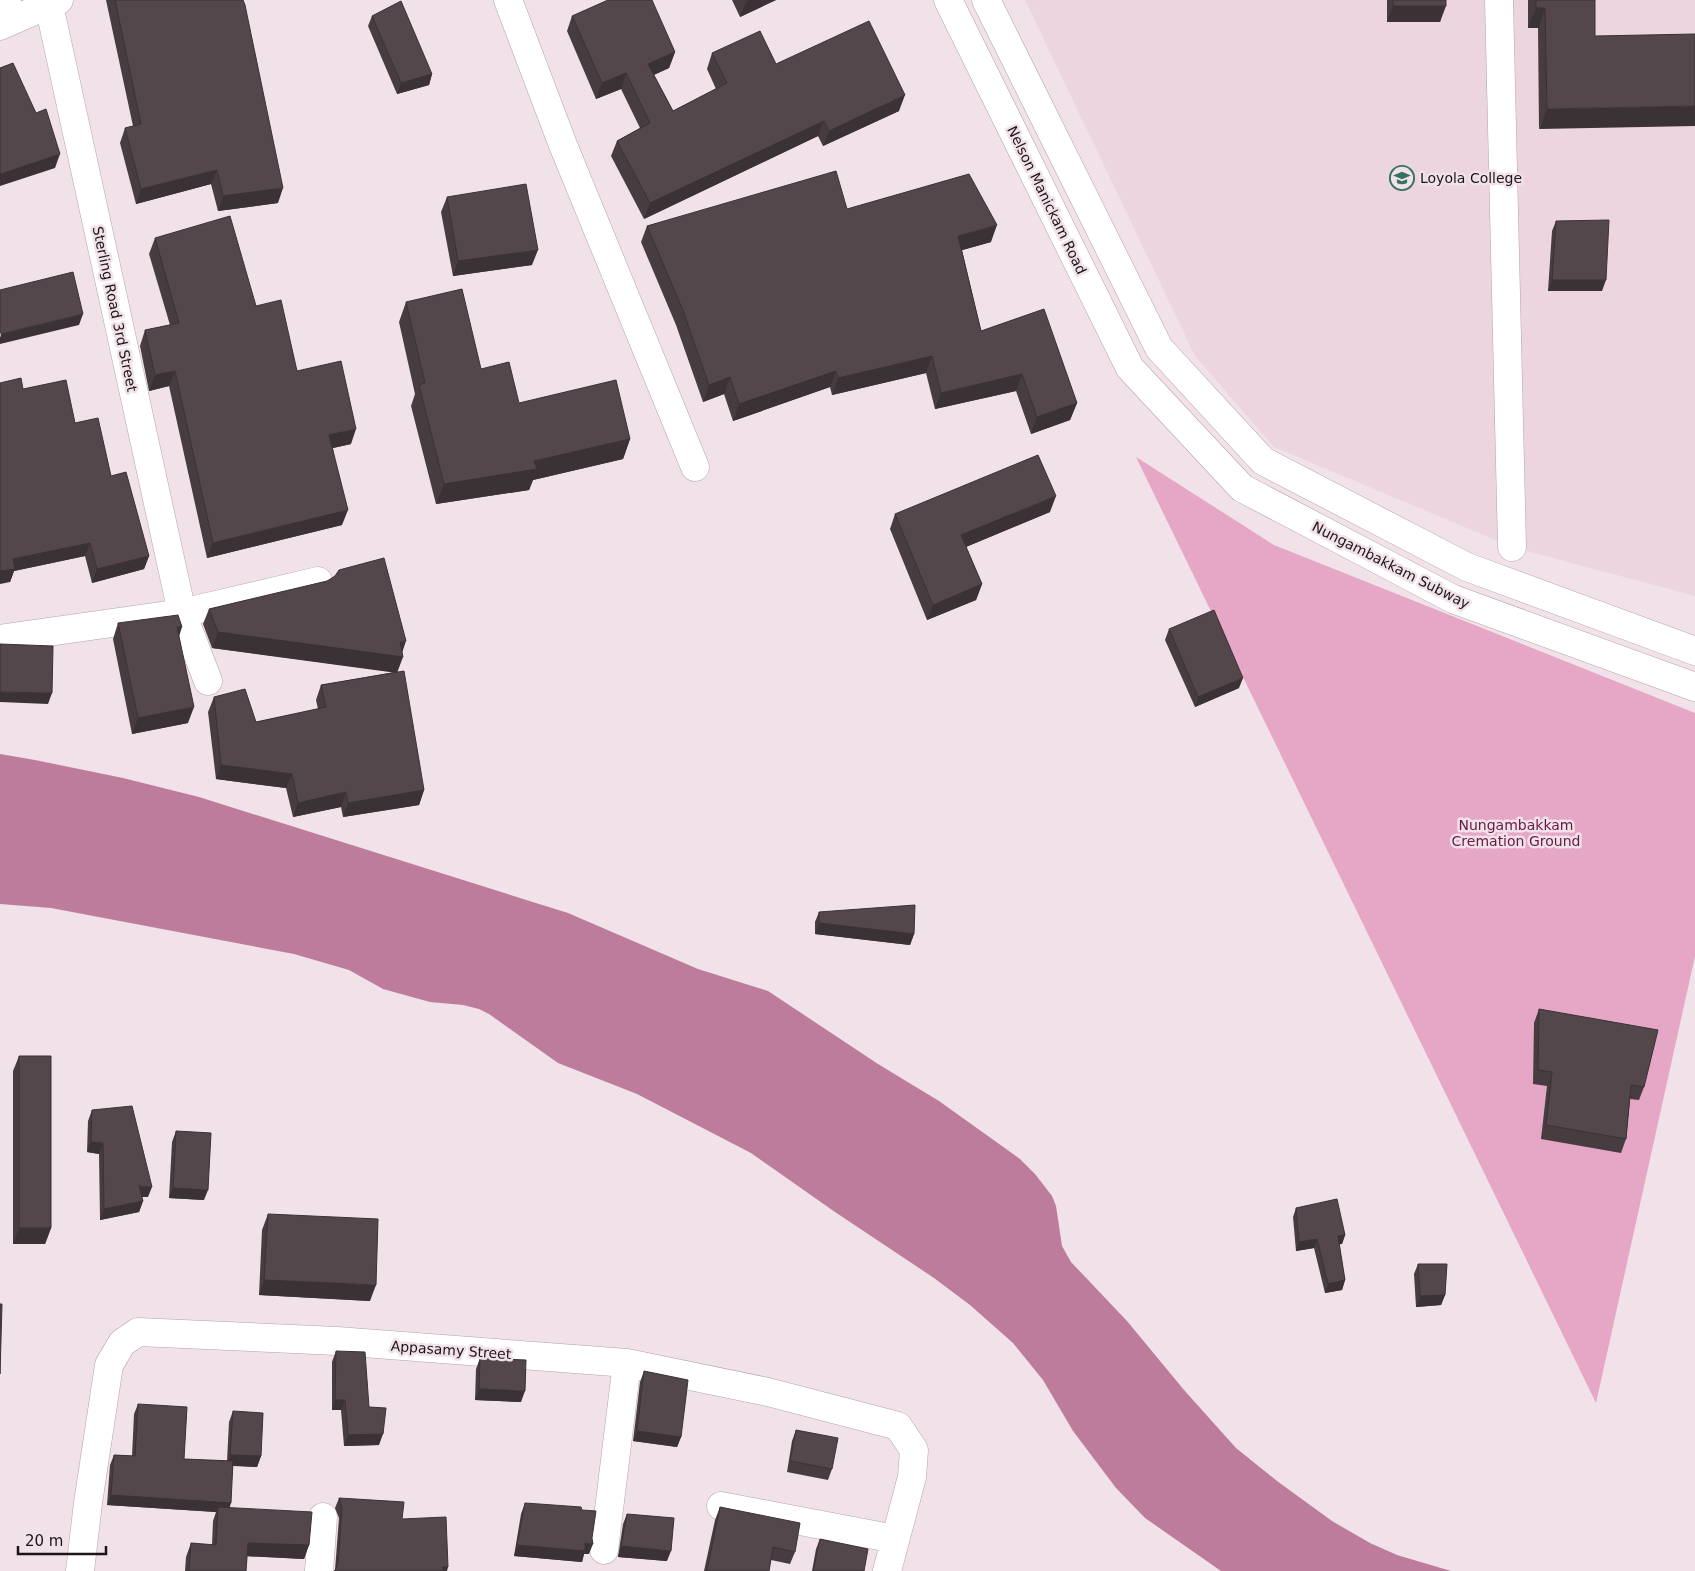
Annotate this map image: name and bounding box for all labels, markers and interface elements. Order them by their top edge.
street label: Nelson Manickam Road [1004,123,1090,277]
school or university icon: Loyola College [1389,165,1415,191]
place label: Loyola College [1420,170,1522,186]
street label: Sterling Road 3rd Street [90,225,140,394]
street label: Nungambakkam Subway [1310,518,1472,612]
park label: Nungambakkam Cremation Ground [1452,817,1580,849]
street label: Appasamy Street [390,1338,512,1362]
scale bar [18,1524,105,1556]
text: 20 m [25,1532,63,1550]

